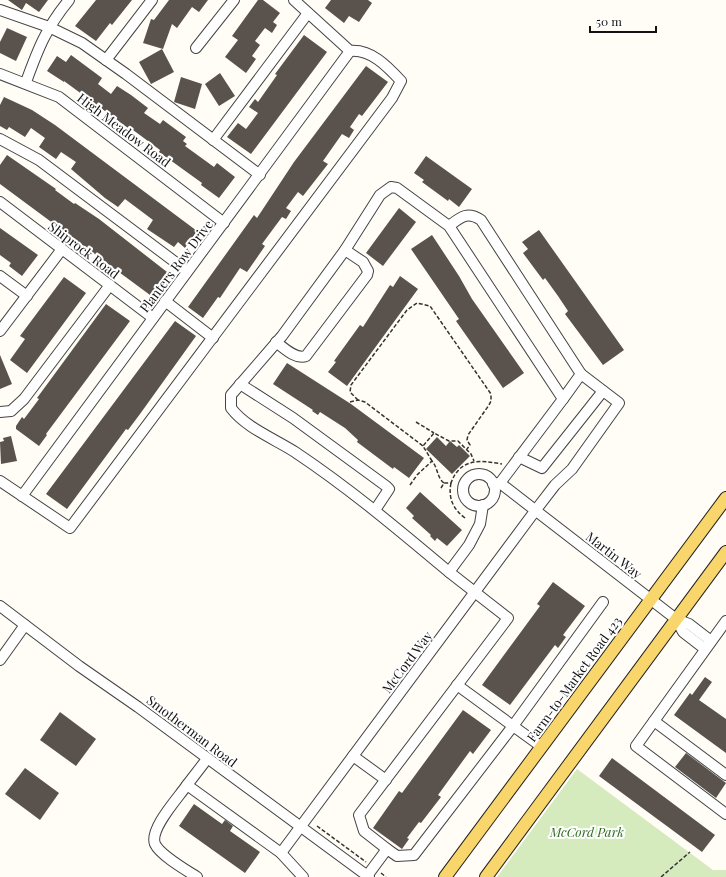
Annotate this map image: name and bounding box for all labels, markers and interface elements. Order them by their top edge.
scale bar [590,8,656,34]
text: 50 m [596,13,622,29]
street label: High Meadow Road [74,89,175,171]
street label: Planters Row Drive [135,216,216,315]
street label: Shiprock Road [45,217,124,282]
street label: Martin Way [583,527,646,582]
street label: Farm-to-Market Road 423 [522,613,625,745]
street label: McCord Way [378,627,436,696]
street label: Smotherman Road [144,691,241,770]
park label: McCord Park [549,823,624,840]

